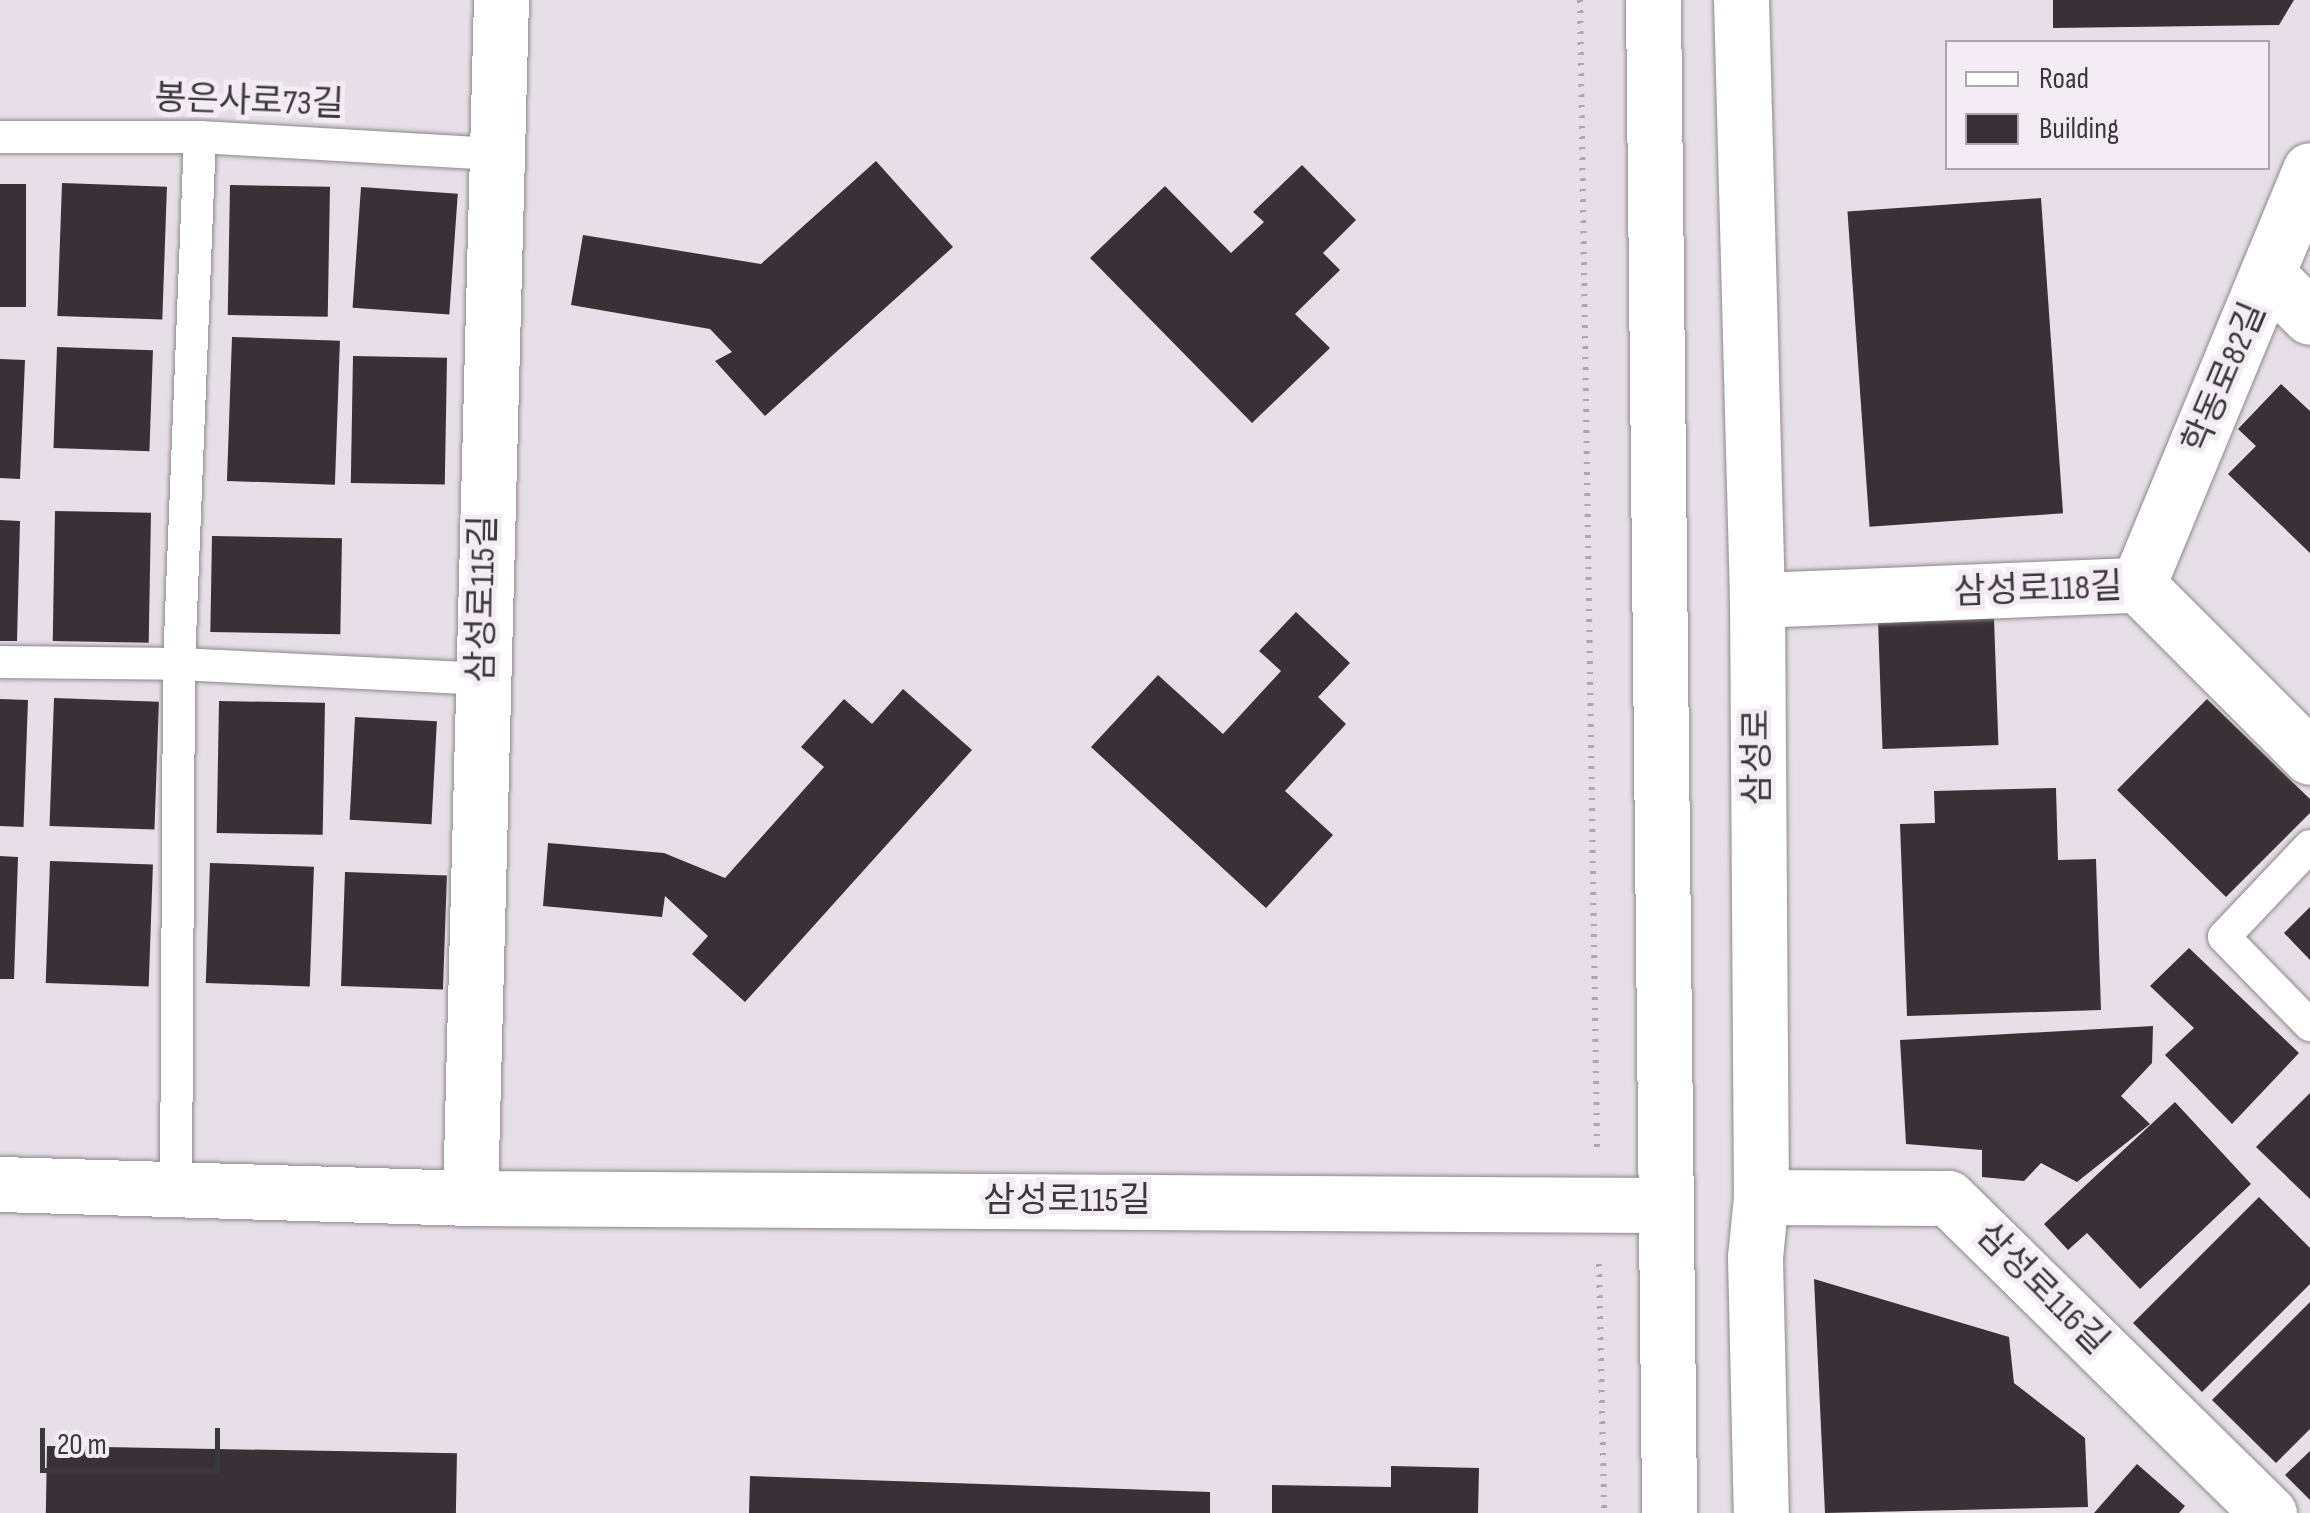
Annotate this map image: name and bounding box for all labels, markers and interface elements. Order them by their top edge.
legend [1945,40,2270,170]
text: Road [2039,61,2089,97]
street label: 봉은사로73길 [153,78,345,126]
text: Building [2039,111,2119,147]
street label: 학동로82길 [2175,297,2275,459]
street label: 삼성로115길 [461,515,505,683]
street label: 삼성로118길 [1953,566,2123,614]
street label: 삼성로 [1737,709,1779,805]
street label: 삼성로115길 [983,1180,1151,1222]
street label: 삼성로116길 [1968,1215,2116,1363]
scale bar [45,1408,225,1470]
text: 20 m [57,1427,107,1463]

